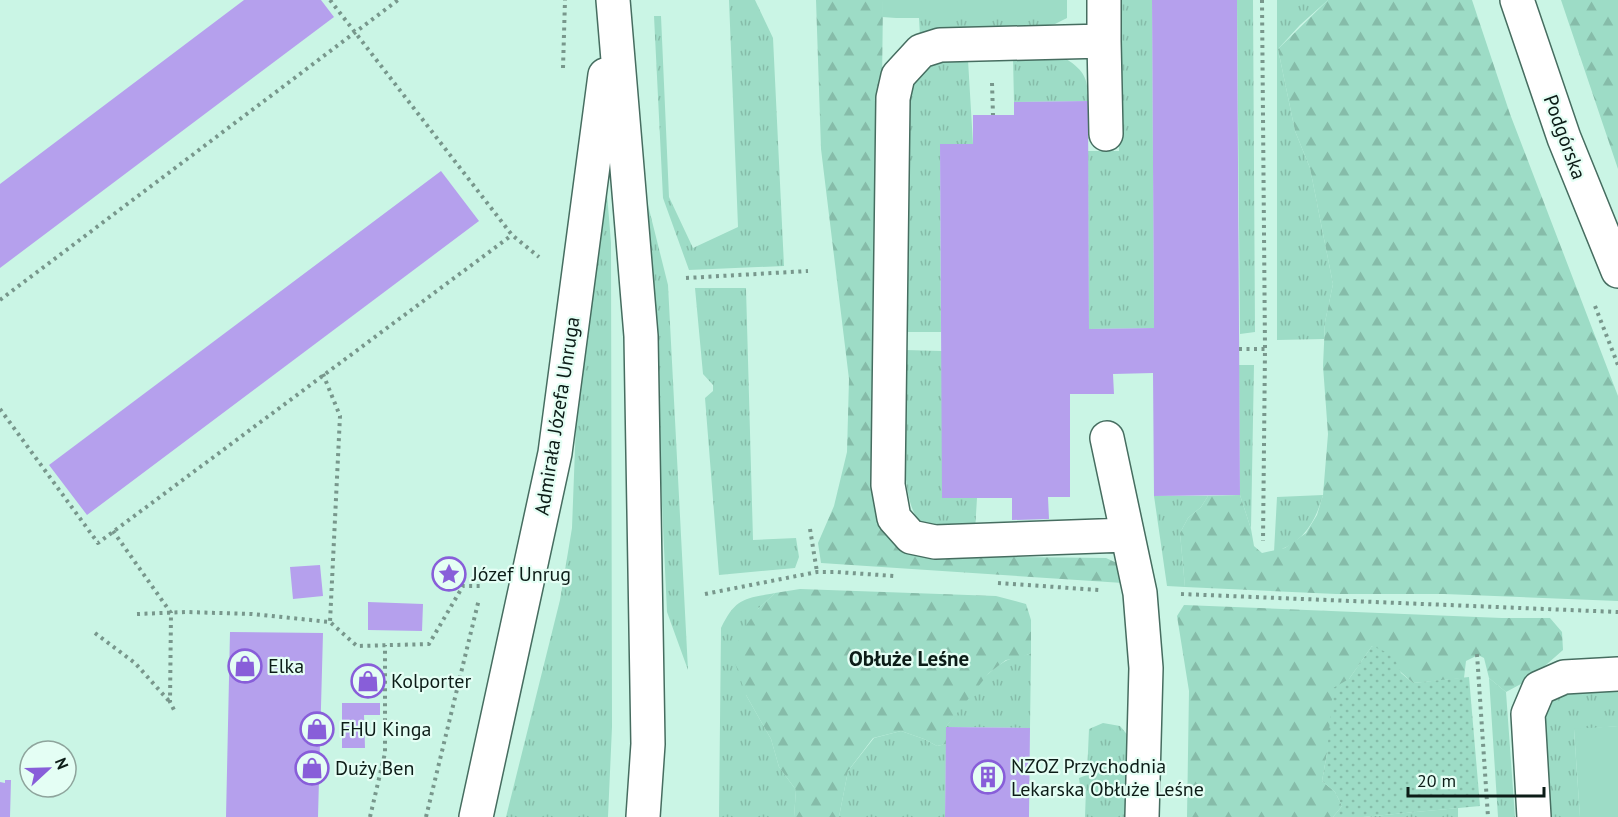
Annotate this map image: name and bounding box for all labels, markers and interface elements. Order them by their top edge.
street label: Podgórska [1538,91,1592,183]
street label: Admirała Józefa Unruga [528,315,586,517]
place icon: Józef Unrug [431,556,467,592]
place label: Józef Unrug [471,561,571,587]
district label: Obłuże Leśne [849,645,969,672]
shop icon: Elka [227,648,263,684]
place label: Elka [268,653,304,679]
shop icon: Kolporter [350,663,386,699]
place label: Kolporter [391,668,471,694]
shop icon: FHU Kinga [299,711,335,747]
place label: FHU Kinga [340,716,431,742]
north arrow [18,739,78,799]
shop icon: Duży Ben [294,750,330,786]
place label: NZOZ Przychodnia Lekarska Obłuże Leśne [1011,753,1204,802]
text: N [51,755,73,772]
place label: Duży Ben [335,755,414,781]
building icon: NZOZ Przychodnia Lekarska Obłuże Leśne [970,759,1006,795]
scale bar [1408,760,1544,798]
text: 20 m [1417,769,1456,792]

